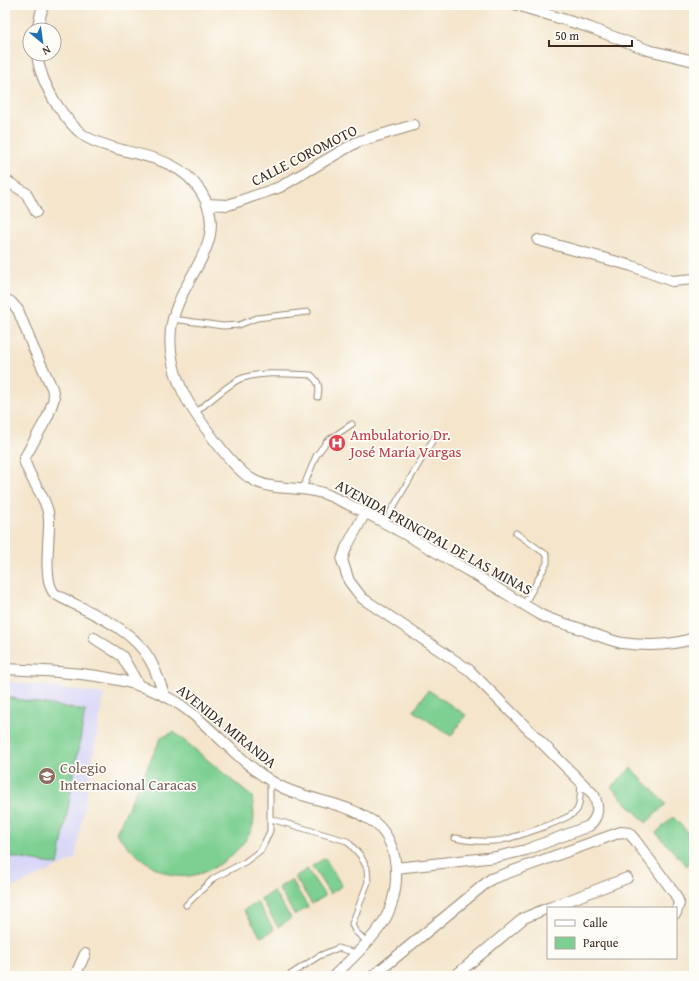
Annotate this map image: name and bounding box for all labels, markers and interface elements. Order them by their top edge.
north arrow [22,22,62,62]
scale bar [549,22,632,48]
text: 50 m [555,27,579,44]
text: N [39,42,54,60]
street label: CALLE COROMOTO [247,119,361,191]
place label: Ambulatorio Dr. José María Vargas [348,424,462,462]
hospital icon: Ambulatorio Dr. José María Vargas [327,433,347,453]
street label: AVENIDA PRINCIPAL DE LAS MINAS [332,474,536,600]
street label: AVENIDA MIRANDA [173,679,281,773]
place label: Colegio Internacional Caracas [60,757,197,795]
school or university icon: Colegio Internacional Caracas [37,766,57,786]
legend [547,907,677,959]
text: Calle [583,914,608,931]
text: Parque [583,934,619,951]

